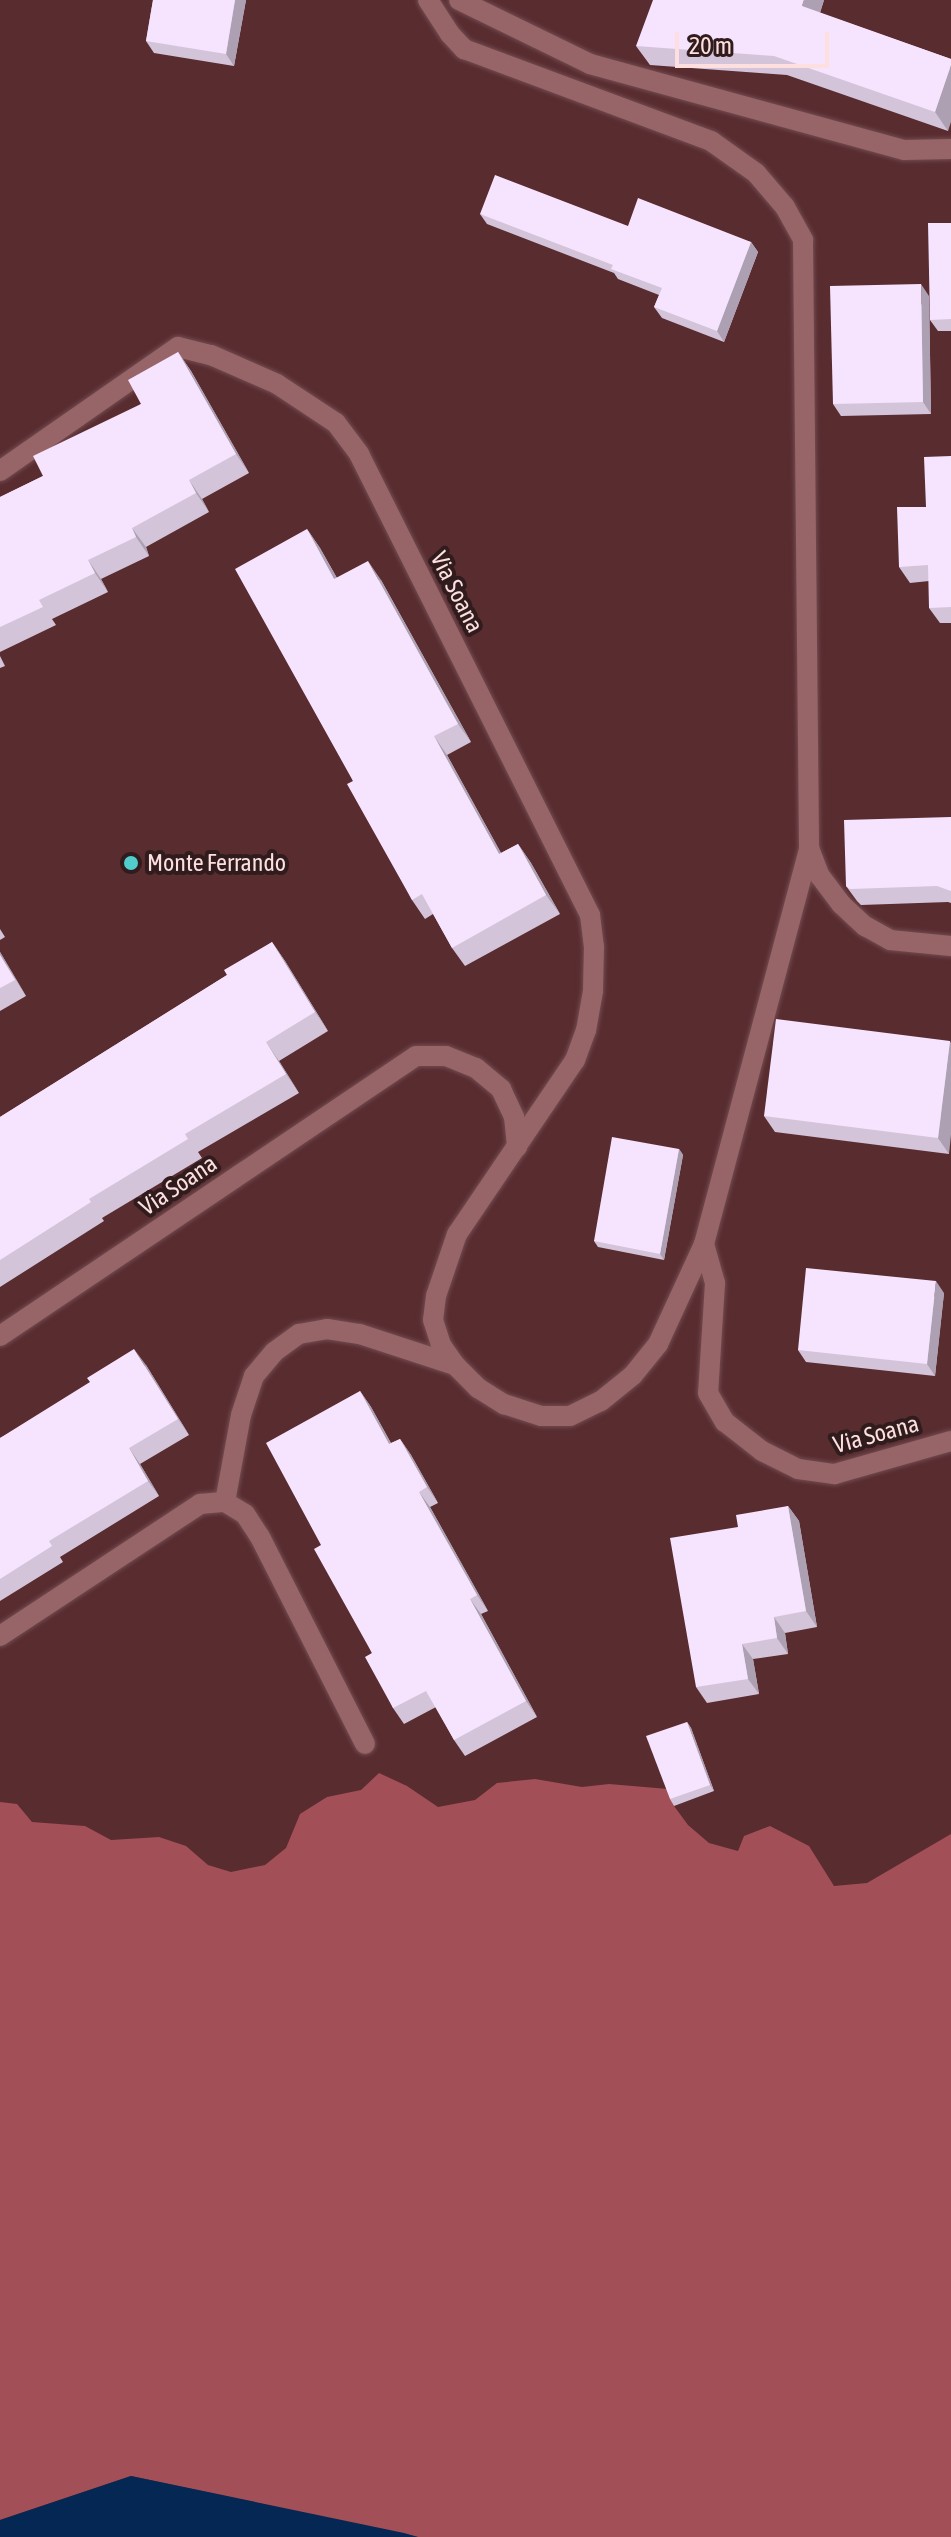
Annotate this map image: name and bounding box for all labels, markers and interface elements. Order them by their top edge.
scale bar [679,16,833,66]
text: 20 m [689,32,732,59]
street label: Via Soana [424,547,490,637]
place label: Monte Ferrando [147,849,286,877]
marker: Monte Ferrando [122,854,140,872]
street label: Via Soana [134,1149,222,1221]
street label: Via Soana [830,1409,922,1459]

